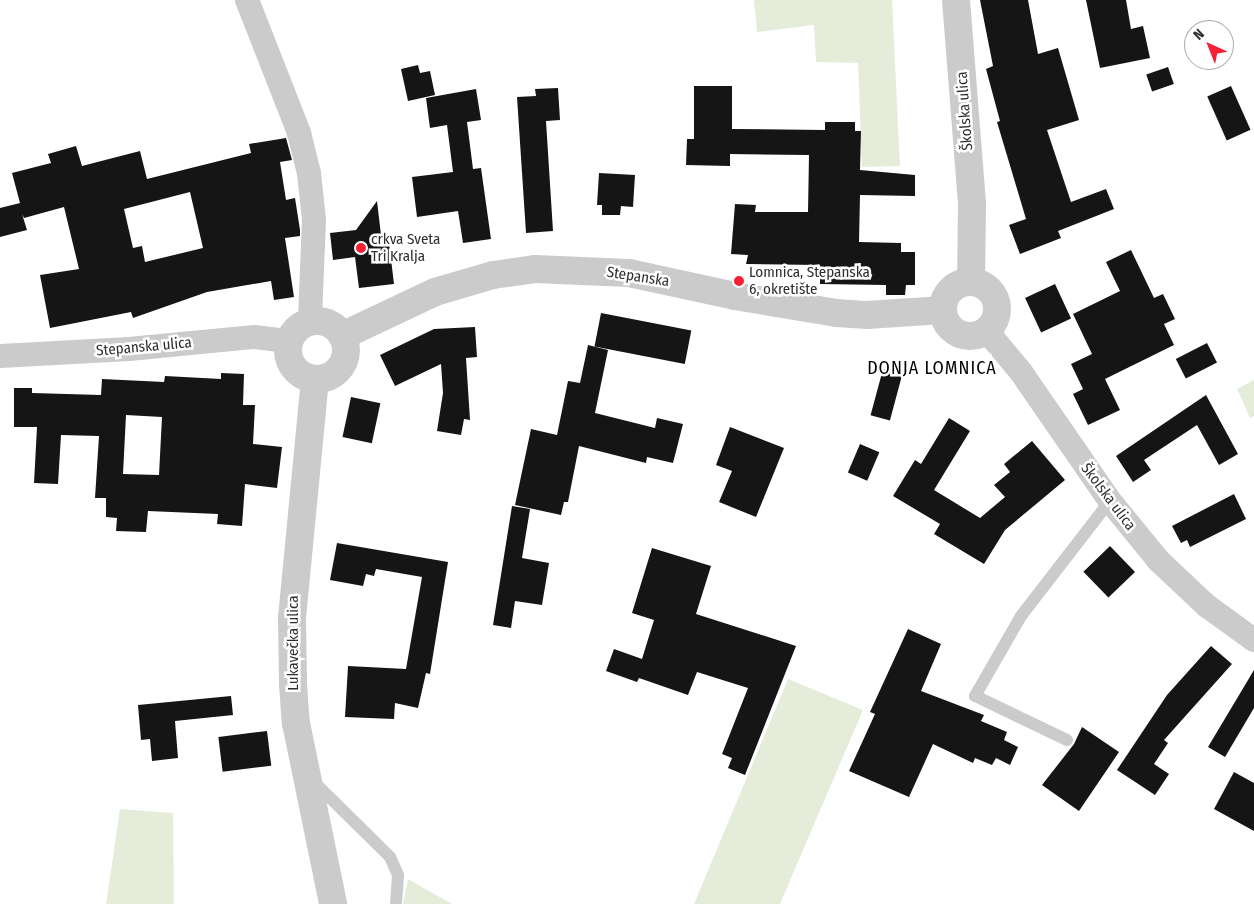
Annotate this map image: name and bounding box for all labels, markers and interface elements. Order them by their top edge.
north arrow [1184,20,1234,70]
text: N [1190,26,1208,44]
street label: Školska ulica [953,71,977,151]
place label: crkva Sveta Tri Kralja [371,230,440,265]
marker: crkva Sveta Tri Kralja [355,242,367,254]
street label: Stepanska [605,263,671,291]
place label: Lomnica, Stepanska 6, okretište [749,263,870,298]
marker: Lomnica, Stepanska 6, okretište [733,275,745,287]
street label: Stepanska ulica [95,334,193,360]
district label: DONJA LOMNICA [866,357,998,379]
street label: Školska ulica [1077,460,1139,534]
street label: Lukavečka ulica [285,595,303,691]

